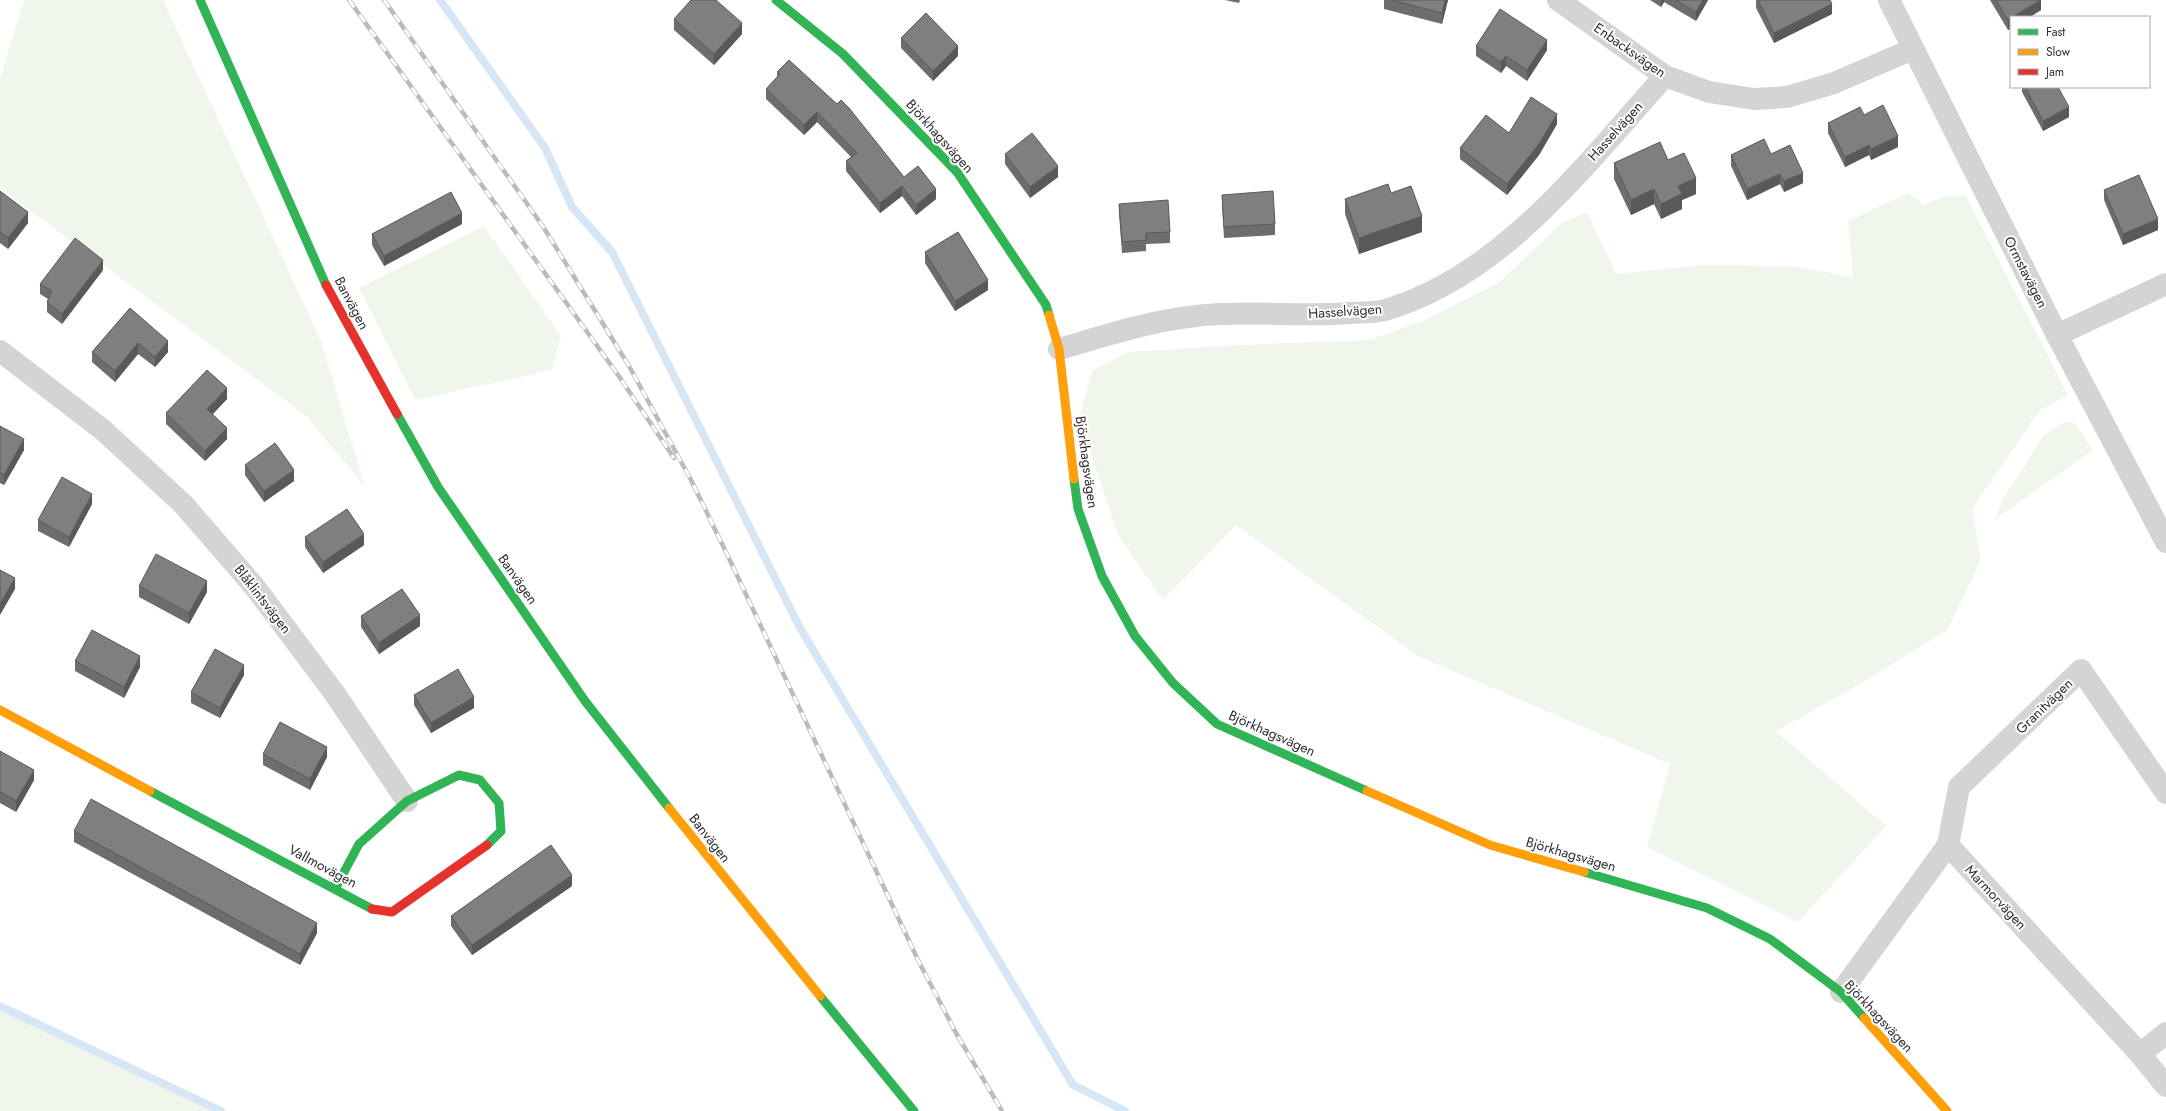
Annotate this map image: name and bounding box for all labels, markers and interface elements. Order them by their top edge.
legend [2010,16,2150,88]
street label: Enbacksvägen [1590,18,1670,82]
text: Fast [2046,23,2065,41]
text: Slow [2046,43,2071,61]
text: Jam [2044,63,2064,81]
street label: Björkhagsvägen [901,95,979,177]
street label: Hasselvägen [1583,97,1647,165]
street label: Ormstavägen [1999,233,2053,311]
street label: Banvägen [330,273,374,333]
street label: Hasselvägen [1307,298,1383,324]
street label: Björkhagsvägen [1071,415,1103,509]
street label: Banvägen [493,550,543,608]
street label: Blåklintsvägen [230,560,296,638]
street label: Granitvägen [2011,674,2077,738]
street label: Björkhagsvägen [1225,705,1319,761]
street label: Banvägen [684,809,736,867]
street label: Björkhagsvägen [1524,832,1618,876]
street label: Vallmovägen [285,840,361,892]
street label: Marmorvägen [1961,860,2031,934]
street label: Björkhagsvägen [1840,975,1918,1057]

